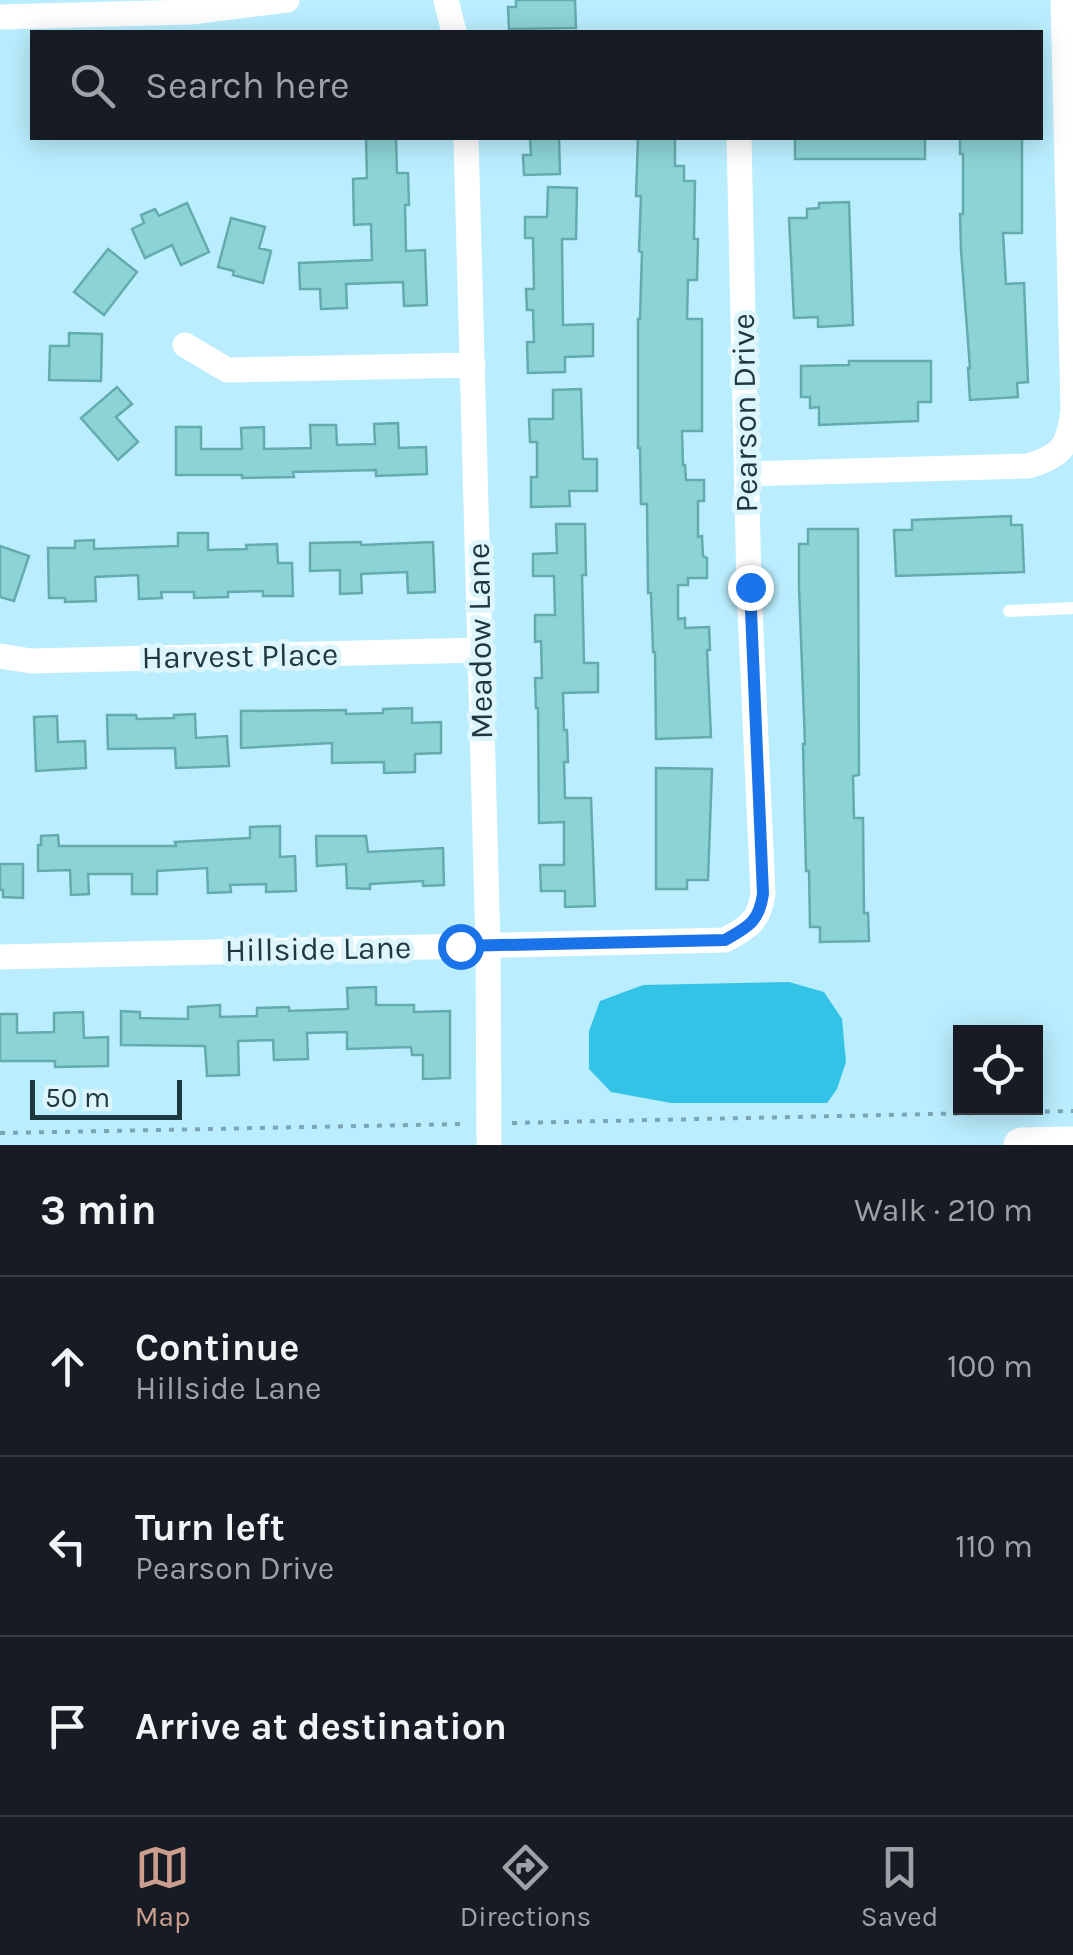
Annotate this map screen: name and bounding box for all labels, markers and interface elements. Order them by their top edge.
search box [30,30,1043,140]
icon: search [65,58,120,113]
text: Search here [145,63,349,108]
street label: Pearson Drive [725,313,765,513]
street label: Meadow Lane [460,542,500,740]
route end [728,565,774,611]
street label: Harvest Place [141,636,339,676]
route start [438,924,484,970]
street label: Hillside Lane [224,929,412,969]
map controls [953,1025,1043,1115]
button: locate [953,1025,1043,1115]
scale bar [30,1075,182,1120]
text: 50 m [45,1081,110,1114]
text: 3 min [40,1185,157,1235]
text: Walk · 210 m [854,1192,1033,1229]
text: Continue [135,1325,299,1370]
icon: ahead [40,1339,95,1394]
text: 100 m [947,1348,1033,1385]
text: Hillside Lane [135,1370,322,1407]
text: Turn left [135,1505,285,1550]
icon: left [40,1519,95,1574]
text: 110 m [955,1528,1033,1565]
text: Pearson Drive [135,1550,334,1587]
icon: arrive [40,1699,95,1754]
text: Arrive at destination [135,1704,507,1749]
tab: Map [135,1840,190,1933]
tab: Directions [460,1840,591,1933]
tab: Saved [861,1840,938,1933]

